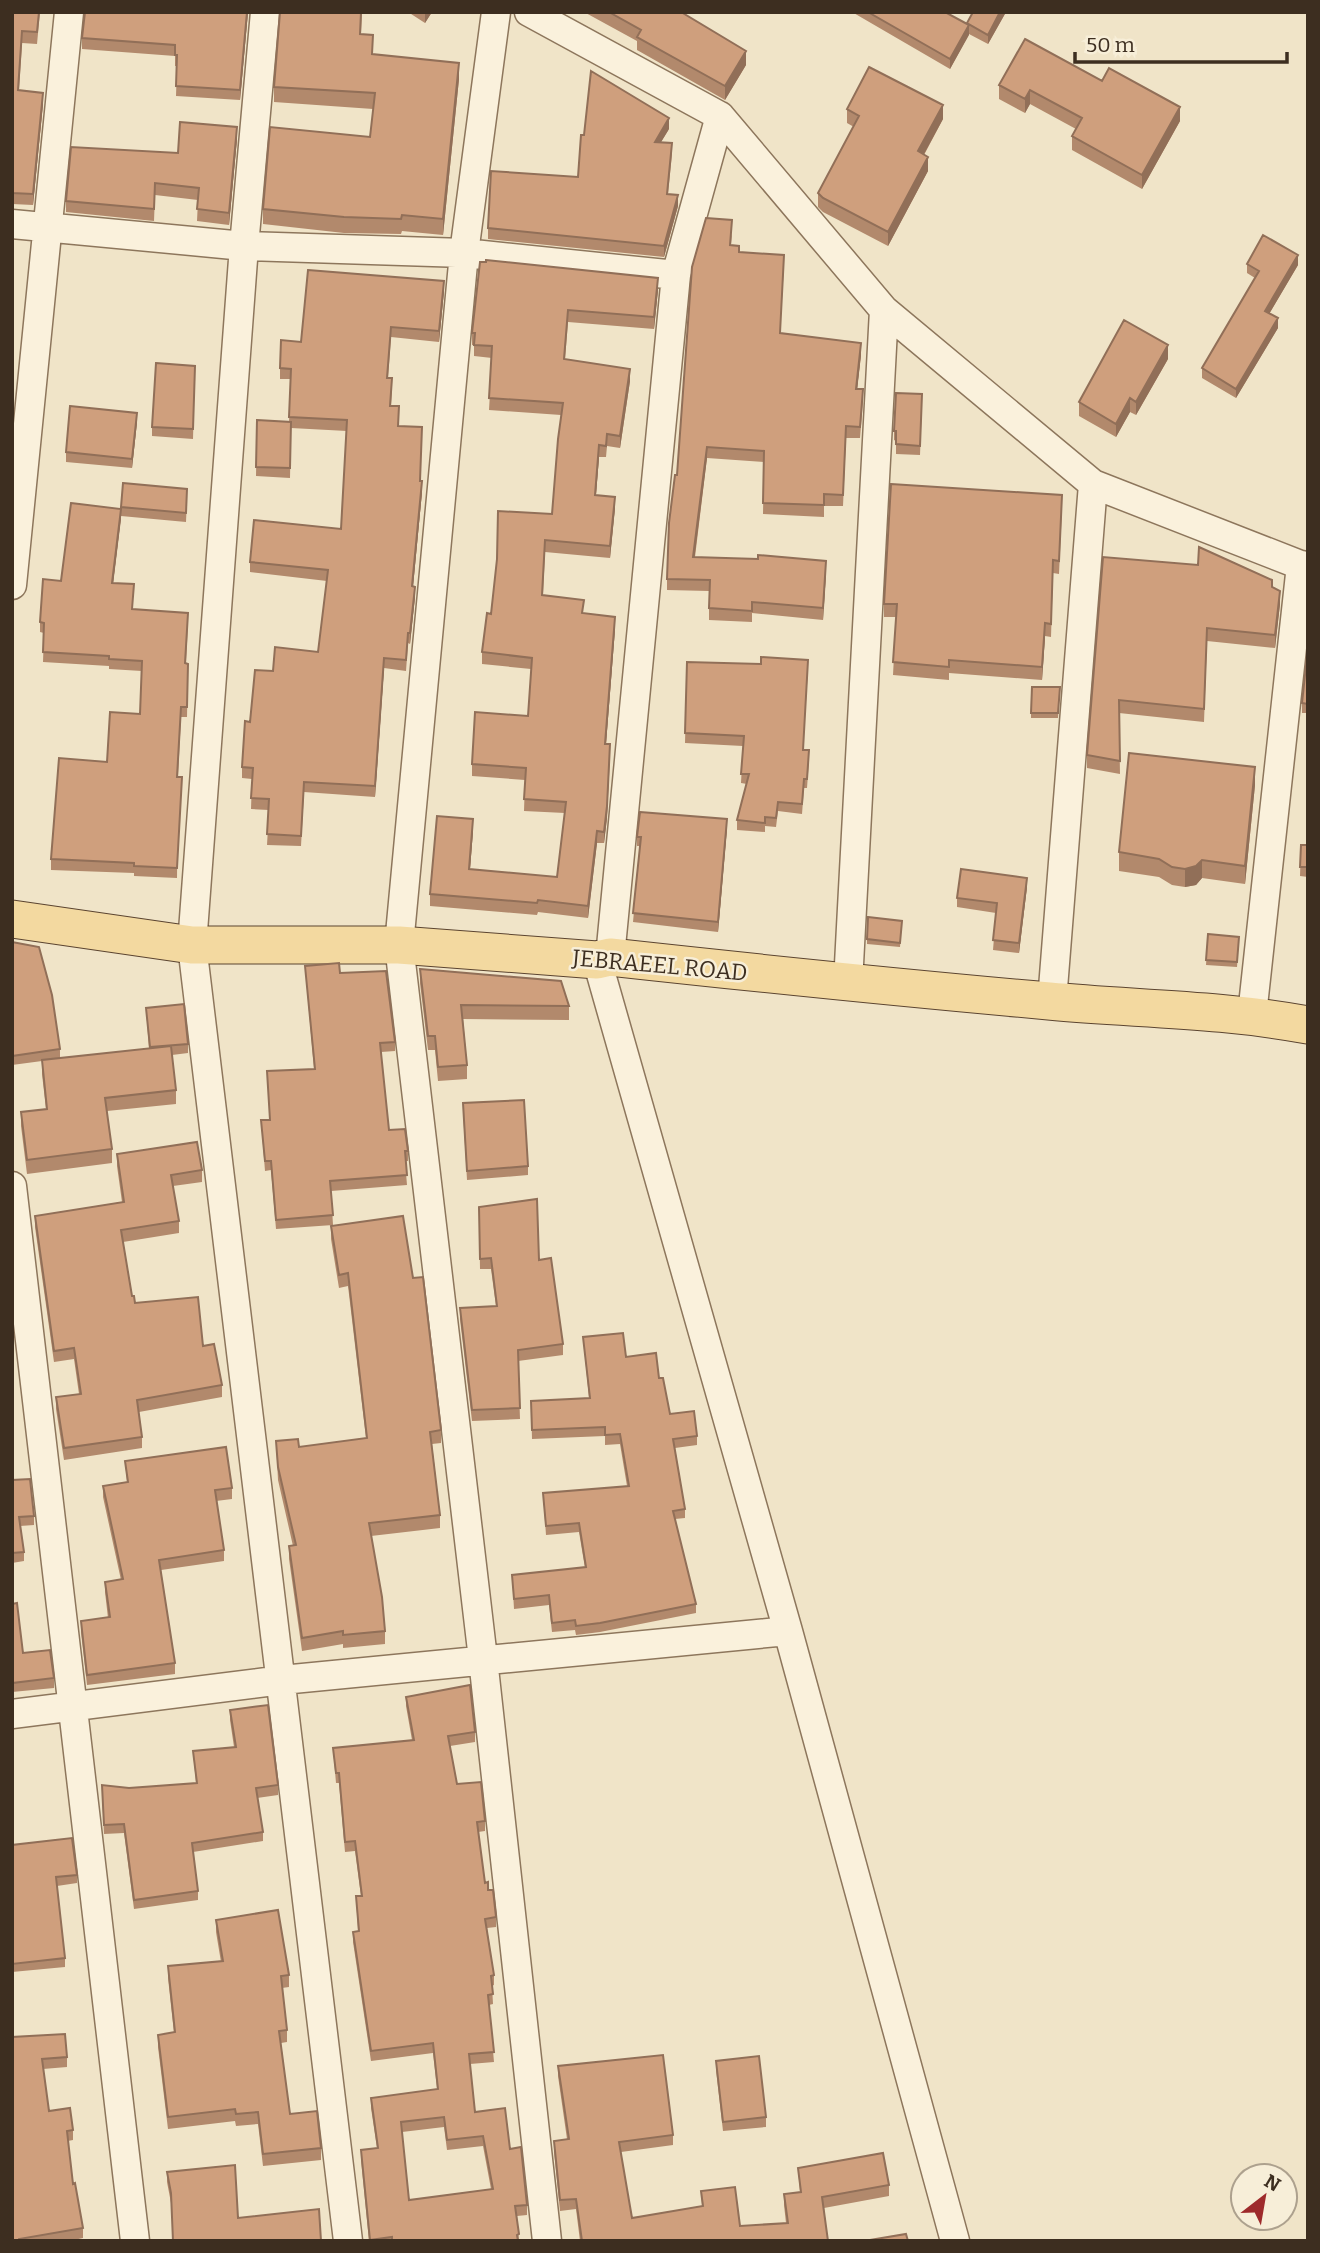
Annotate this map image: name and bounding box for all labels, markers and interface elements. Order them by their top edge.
scale bar [1075,21,1287,65]
text: 50 m [1086,32,1135,58]
street label: JEBRAEEL ROAD [570,943,749,987]
north arrow [1229,2162,1299,2232]
text: N [1260,2169,1285,2197]

